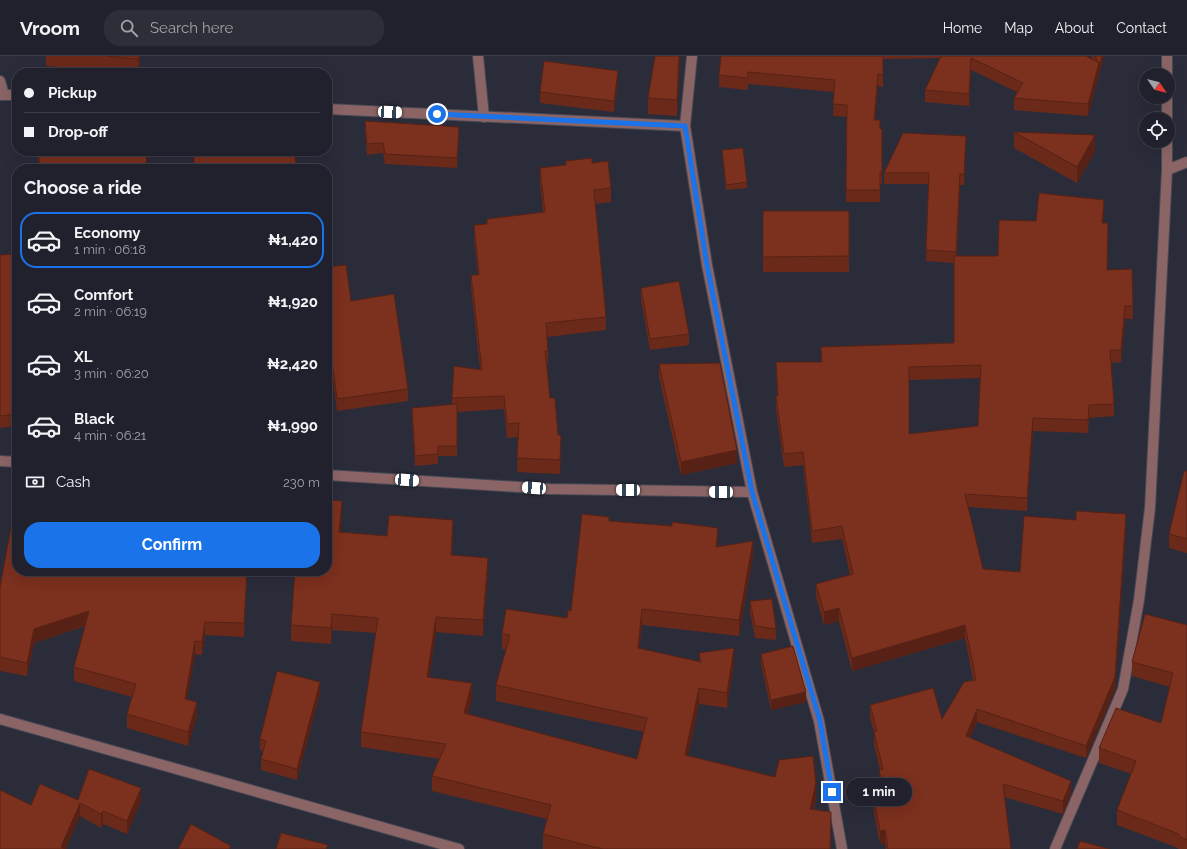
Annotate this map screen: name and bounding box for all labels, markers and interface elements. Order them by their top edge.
search box [104,10,384,46]
text: Vroom [20,17,80,39]
icon: search [118,17,140,39]
text: Search here [150,19,233,37]
text: Home [943,20,982,36]
text: Map [1004,20,1033,36]
text: About [1055,20,1094,36]
text: Contact [1116,20,1167,36]
north arrow [1139,68,1175,104]
map controls [1139,68,1175,148]
text: Pickup [48,84,97,102]
car [378,105,402,119]
route start [428,105,446,123]
button: locate [1139,112,1175,148]
text: Drop-off [48,123,108,141]
text: Choose a ride [24,177,142,198]
icon: car [26,222,62,258]
text: Economy [74,224,141,242]
text: ₦1,420 [268,231,318,249]
text: 1 min · 06:18 [74,242,146,257]
icon: car [26,284,62,320]
text: Comfort [74,286,133,304]
text: ₦1,920 [268,293,318,311]
text: 2 min · 06:19 [74,304,147,319]
icon: car [26,346,62,382]
text: XL [74,348,92,366]
text: ₦2,420 [267,355,318,373]
text: 3 min · 06:20 [74,366,149,381]
icon: car [26,408,62,444]
text: Black [74,410,114,428]
text: ₦1,990 [267,417,318,435]
text: 4 min · 06:21 [74,428,146,443]
icon: cash [24,471,46,493]
text: Cash [56,473,90,491]
car [395,473,419,487]
text: 230 m [283,475,320,490]
car [522,481,546,495]
car [616,484,640,496]
car [709,486,733,498]
button: Confirm [24,522,320,568]
callout: 1 min [846,778,912,806]
route end [823,783,841,801]
text: 1 min [863,784,895,799]

